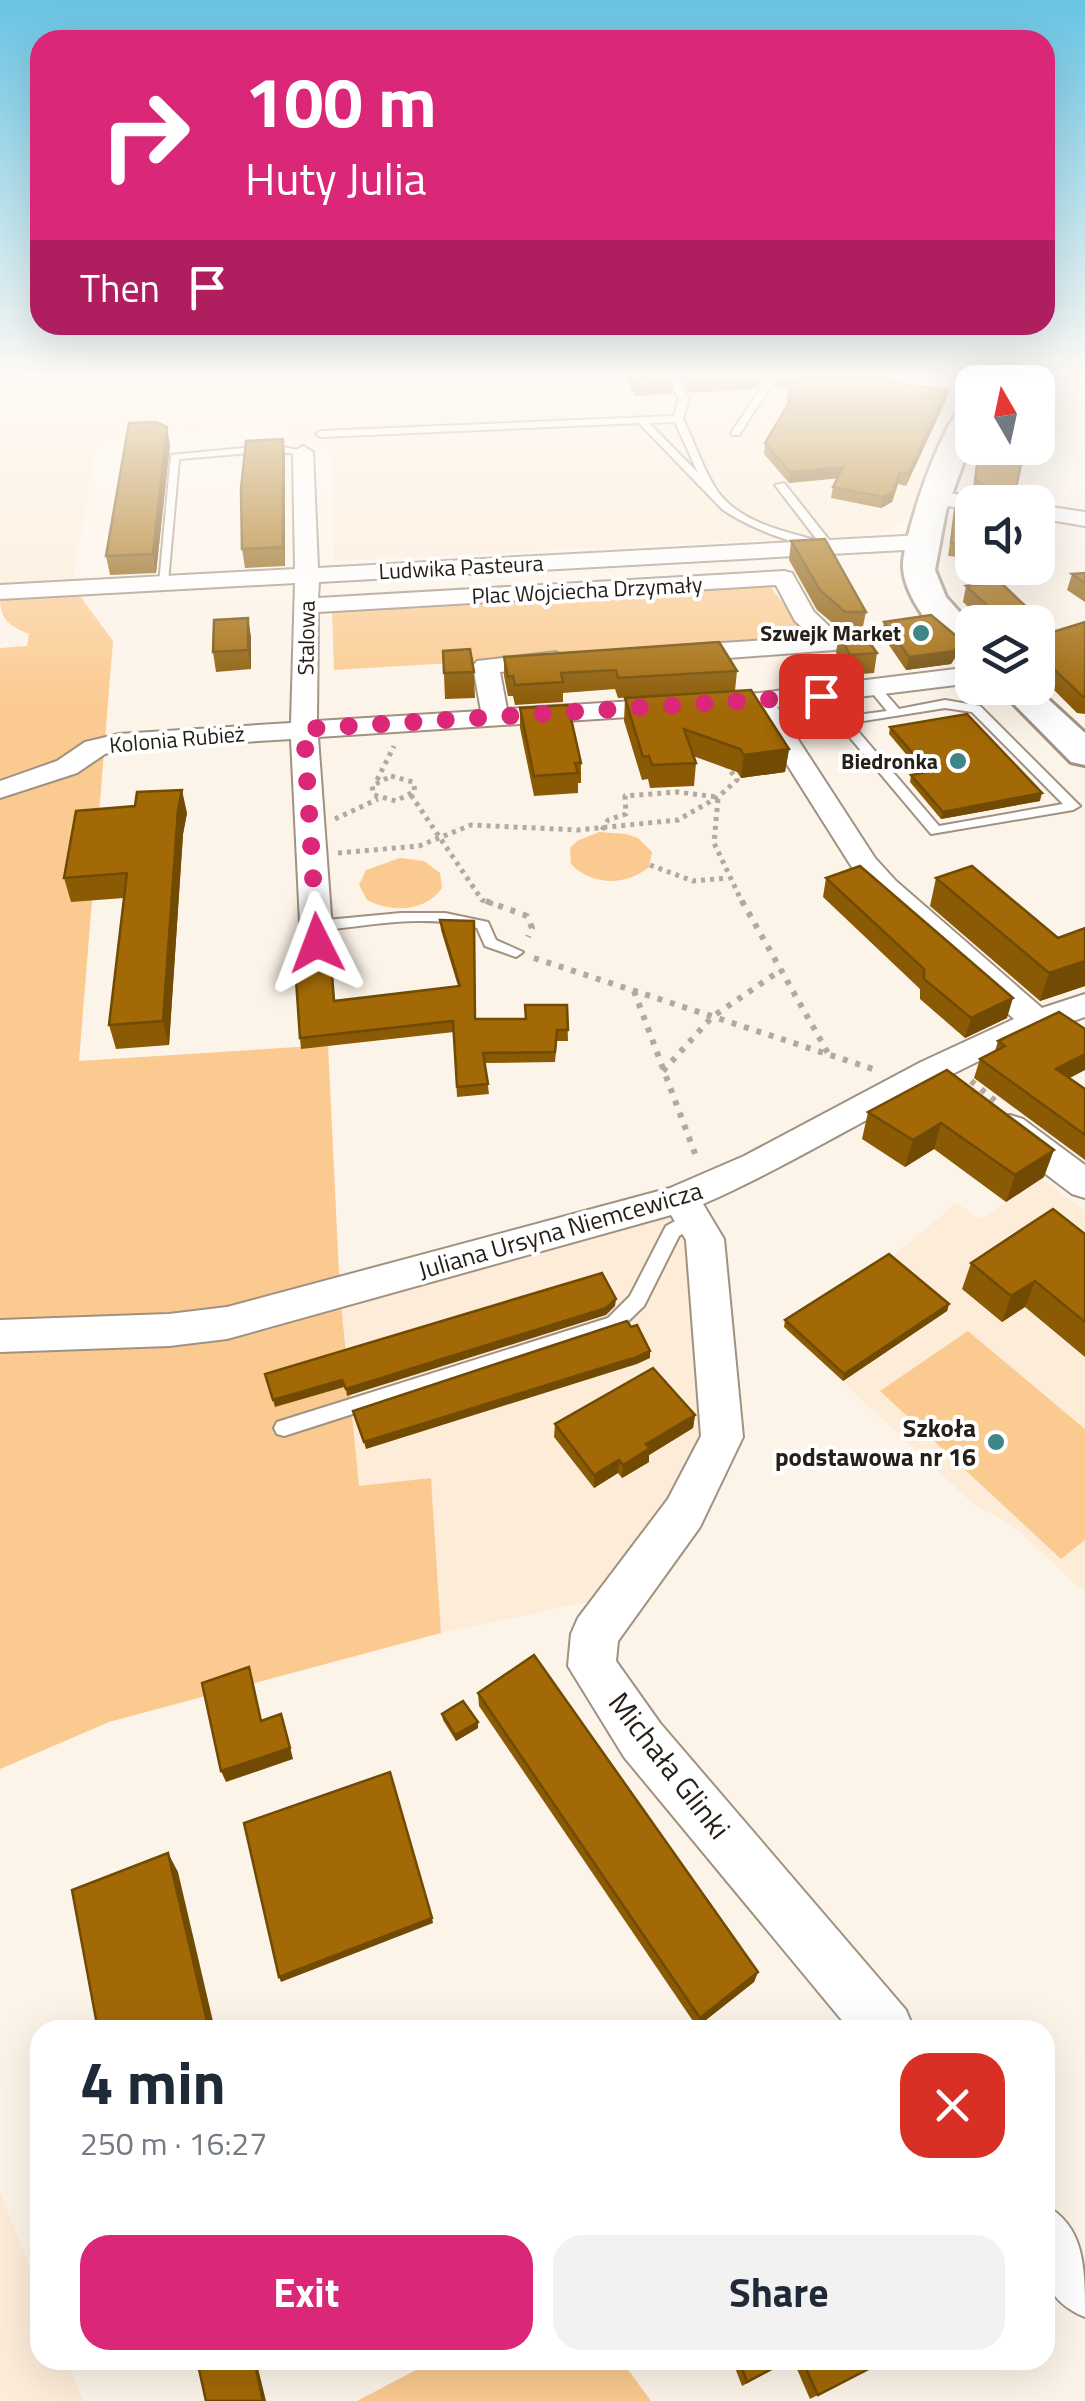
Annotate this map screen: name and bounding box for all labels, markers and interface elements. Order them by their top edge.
text: 100 m [245,48,437,154]
icon: right [80,70,210,200]
text: Huty Julia [245,144,426,212]
text: Then [80,259,160,317]
icon: arrive [180,260,235,315]
north arrow [955,365,1055,465]
map controls [955,365,1055,705]
button: sound [955,485,1055,585]
street label: Ludwika Pasteura [378,546,544,588]
street label: Plac Wojciecha Drzymały [471,567,704,613]
street label: Stalowa [288,600,324,676]
button: layers [955,605,1055,705]
place label: Szwejk Market [760,616,901,650]
marker: Szwejk Market [910,622,932,644]
pin [779,654,864,739]
icon: arrive [794,669,849,724]
street label: Kolonia Rubież [108,716,246,762]
place label: Biedronka [841,744,938,778]
marker: Biedronka [947,750,969,772]
position arrow [265,891,369,995]
street label: Juliana Ursyna Niemcewicza [414,1171,707,1289]
place label: Szkoła podstawowa nr 16 [775,1409,976,1476]
marker: Szkoła podstawowa nr 16 [985,1431,1007,1453]
street label: Michała Glinki [597,1682,742,1849]
text: 4 min [80,2036,226,2127]
button: close [900,2053,1005,2158]
text: 250 m · 16:27 [80,2119,267,2167]
button: Exit [80,2235,533,2350]
button: Share [553,2235,1005,2350]

